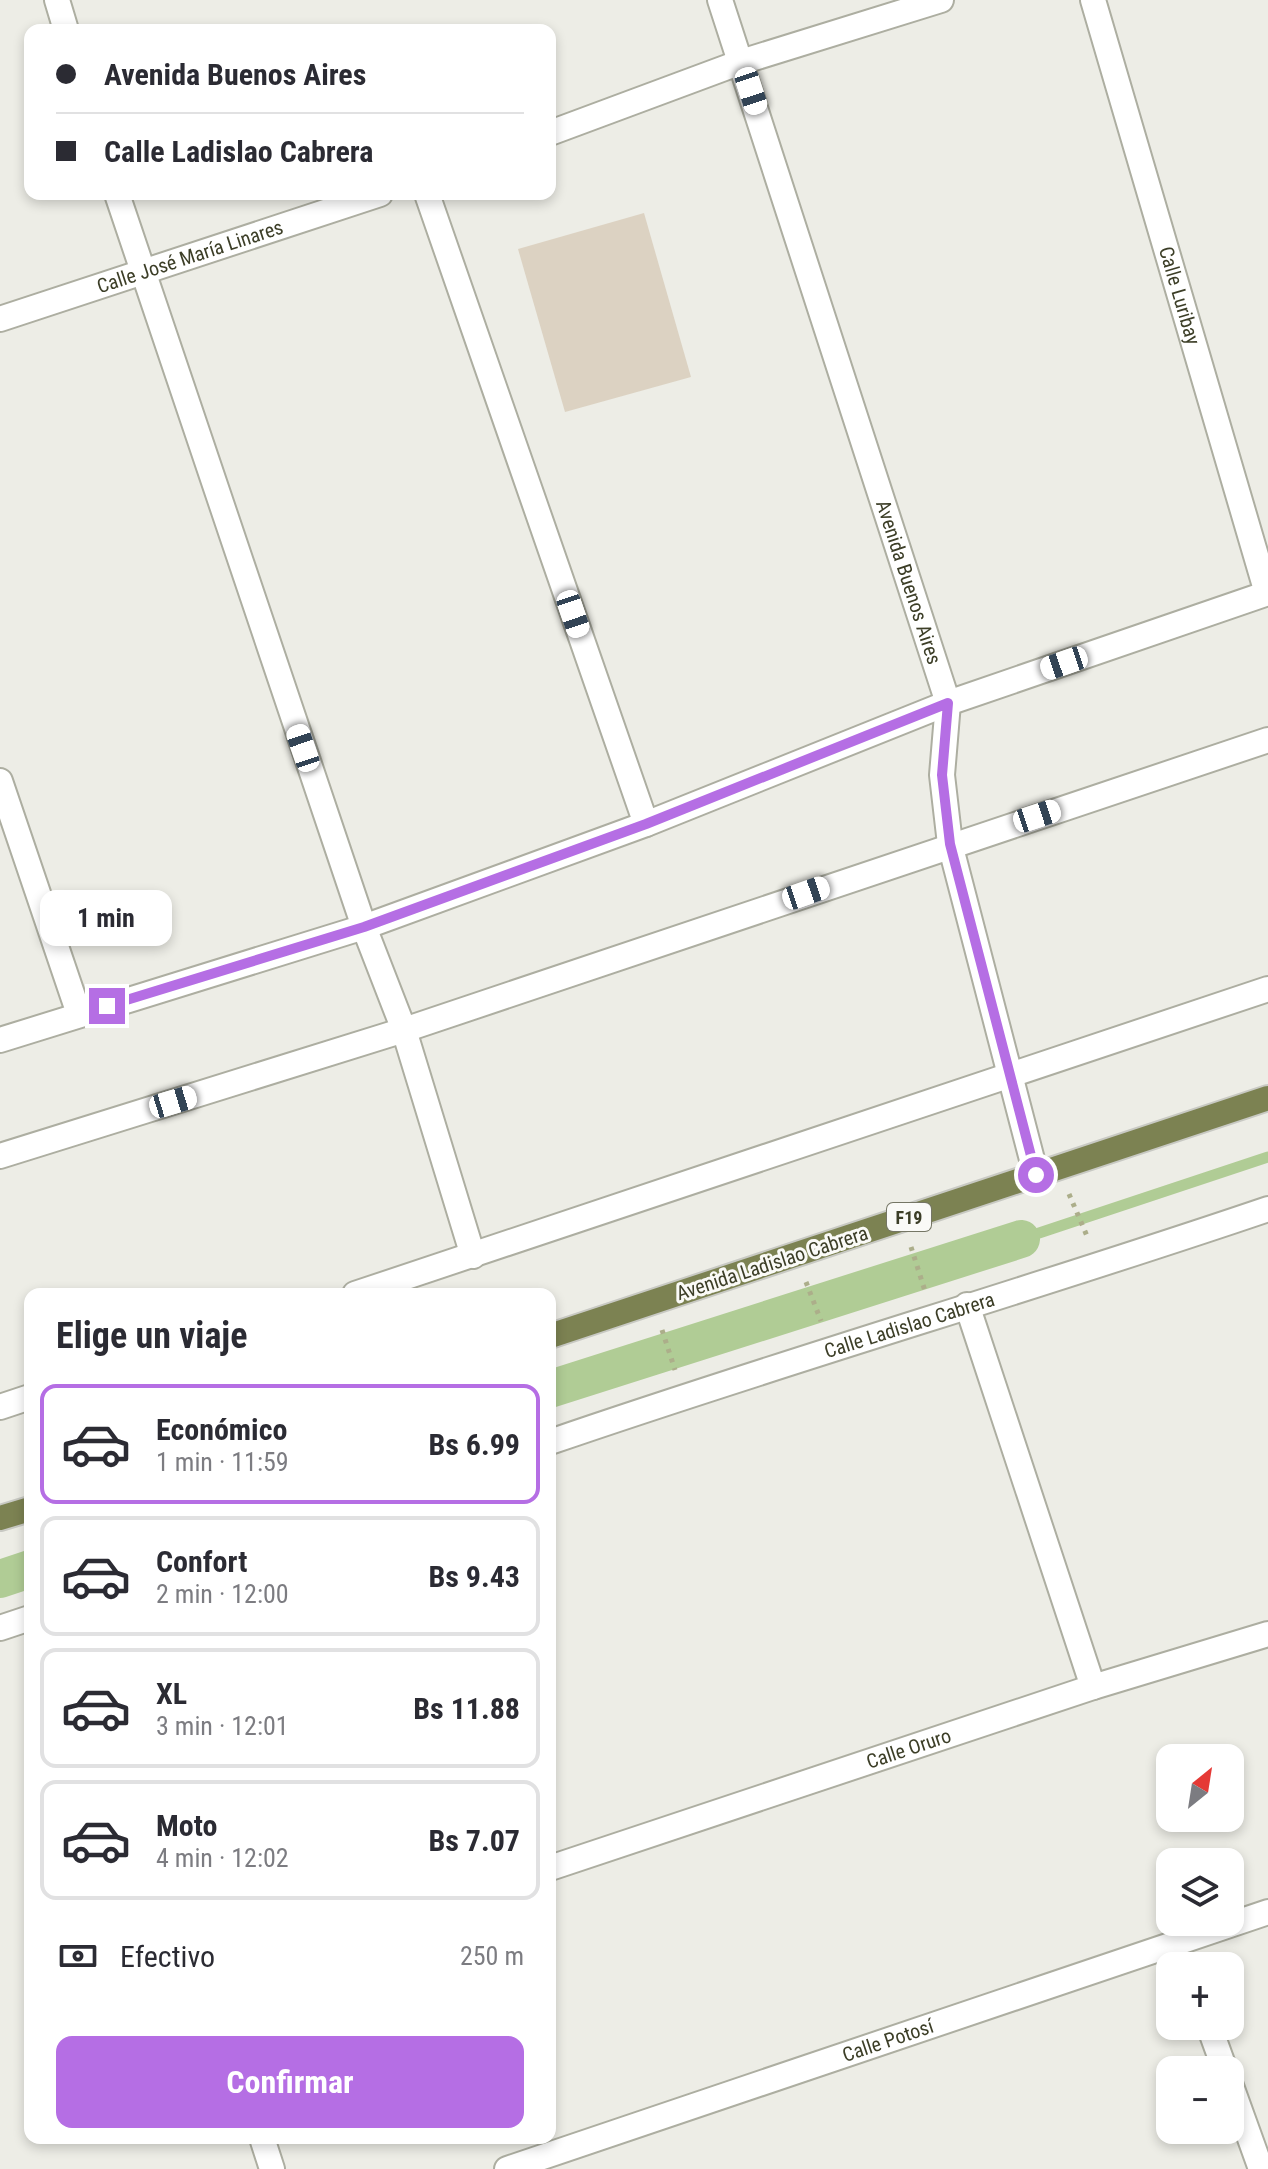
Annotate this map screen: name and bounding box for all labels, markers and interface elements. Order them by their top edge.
text: Avenida Buenos Aires [104,57,366,92]
car [732,64,770,118]
text: Calle Ladislao Cabrera [104,134,373,169]
street label: Calle José María Linares [94,215,286,298]
street label: Calle Luribay [1154,244,1205,347]
street label: Avenida Buenos Aires [871,497,947,667]
car [554,587,592,641]
car [1037,644,1091,682]
car [284,721,322,775]
car [1010,797,1064,835]
car [779,874,833,912]
callout: 1 min [41,890,173,946]
text: 1 min [77,903,135,933]
route end [89,988,125,1024]
car [147,1084,199,1120]
route start [1018,1157,1054,1193]
road number: F19 [887,1203,931,1231]
street label: Avenida Ladislao Cabrera [673,1221,871,1305]
street label: Calle Ladislao Cabrera [821,1287,997,1363]
text: Elige un viaje [56,1315,247,1357]
icon: car [60,1408,132,1480]
text: Económico [156,1412,287,1447]
text: Bs 6.99 [428,1427,520,1462]
text: 1 min · 11:59 [156,1447,289,1477]
icon: car [60,1540,132,1612]
text: Confort [156,1544,247,1579]
text: Bs 9.43 [428,1559,520,1594]
text: 2 min · 12:00 [156,1579,289,1609]
icon: car [60,1672,132,1744]
text: XL [156,1676,187,1711]
text: Bs 11.88 [413,1691,520,1726]
text: 3 min · 12:01 [156,1711,289,1741]
street label: Calle Oruro [863,1723,954,1774]
north arrow [1156,1744,1244,1832]
map controls [1156,1744,1244,2144]
icon: car [60,1804,132,1876]
text: Moto [156,1808,217,1843]
text: Bs 7.07 [428,1823,520,1858]
text: 4 min · 12:02 [156,1843,289,1873]
button: layers [1156,1848,1244,1936]
icon: cash [56,1934,100,1978]
text: Efectivo [120,1939,215,1974]
text: 250 m [460,1941,524,1971]
button: + [1156,1952,1244,2040]
street label: Calle Potosí [839,2013,938,2067]
button: Confirmar [56,2036,524,2128]
button: − [1156,2056,1244,2144]

